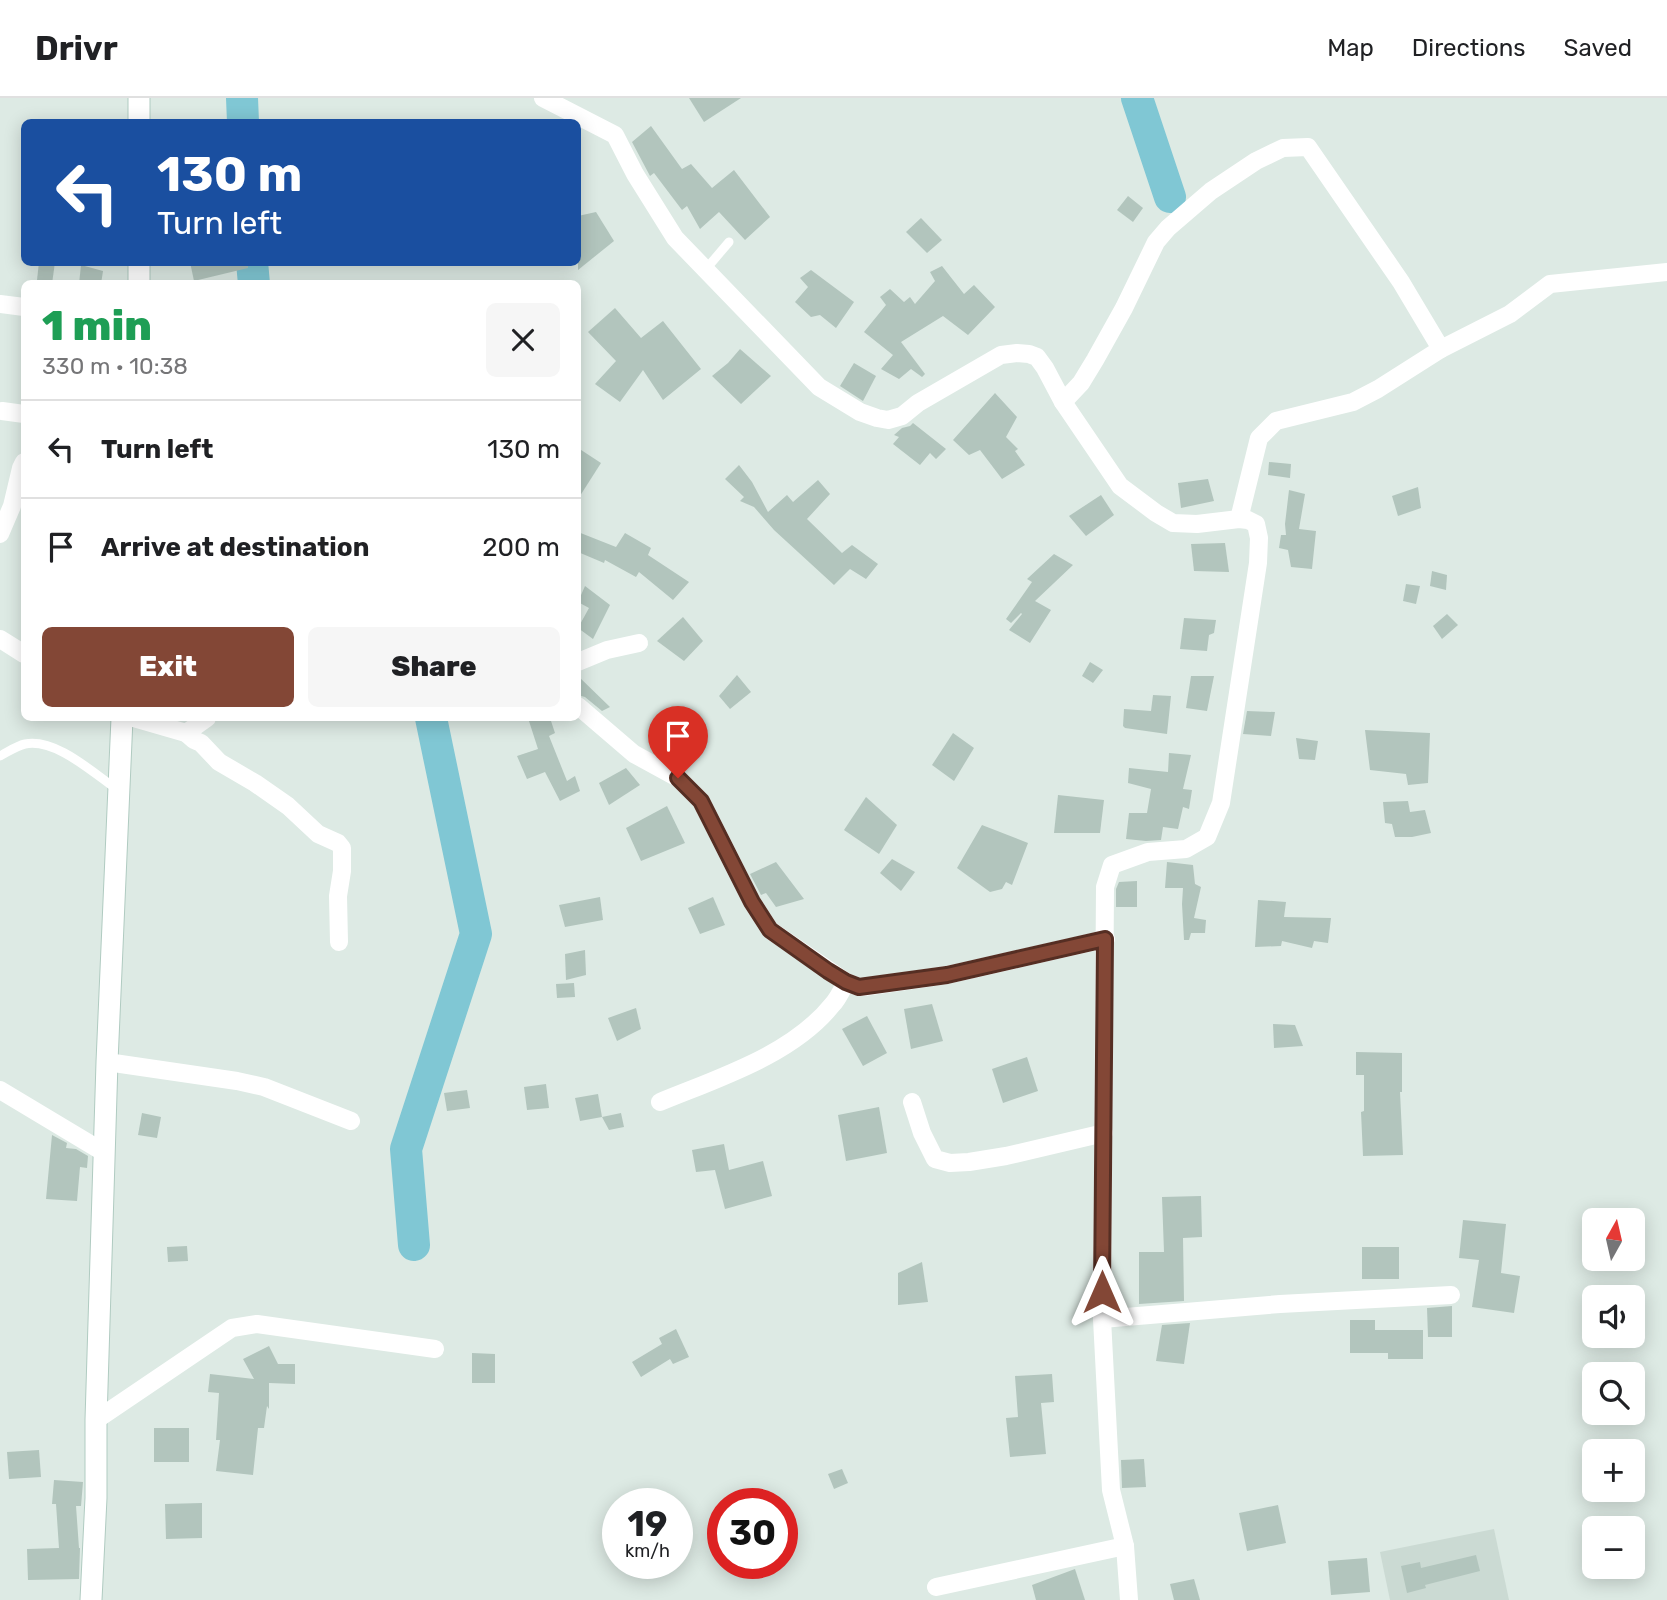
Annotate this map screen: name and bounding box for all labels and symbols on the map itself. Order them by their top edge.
pin [648,706,708,778]
north arrow [1582,1208,1645,1270]
position arrow [1065,1255,1139,1329]
speed limit sign: 30 [707,1488,798,1579]

